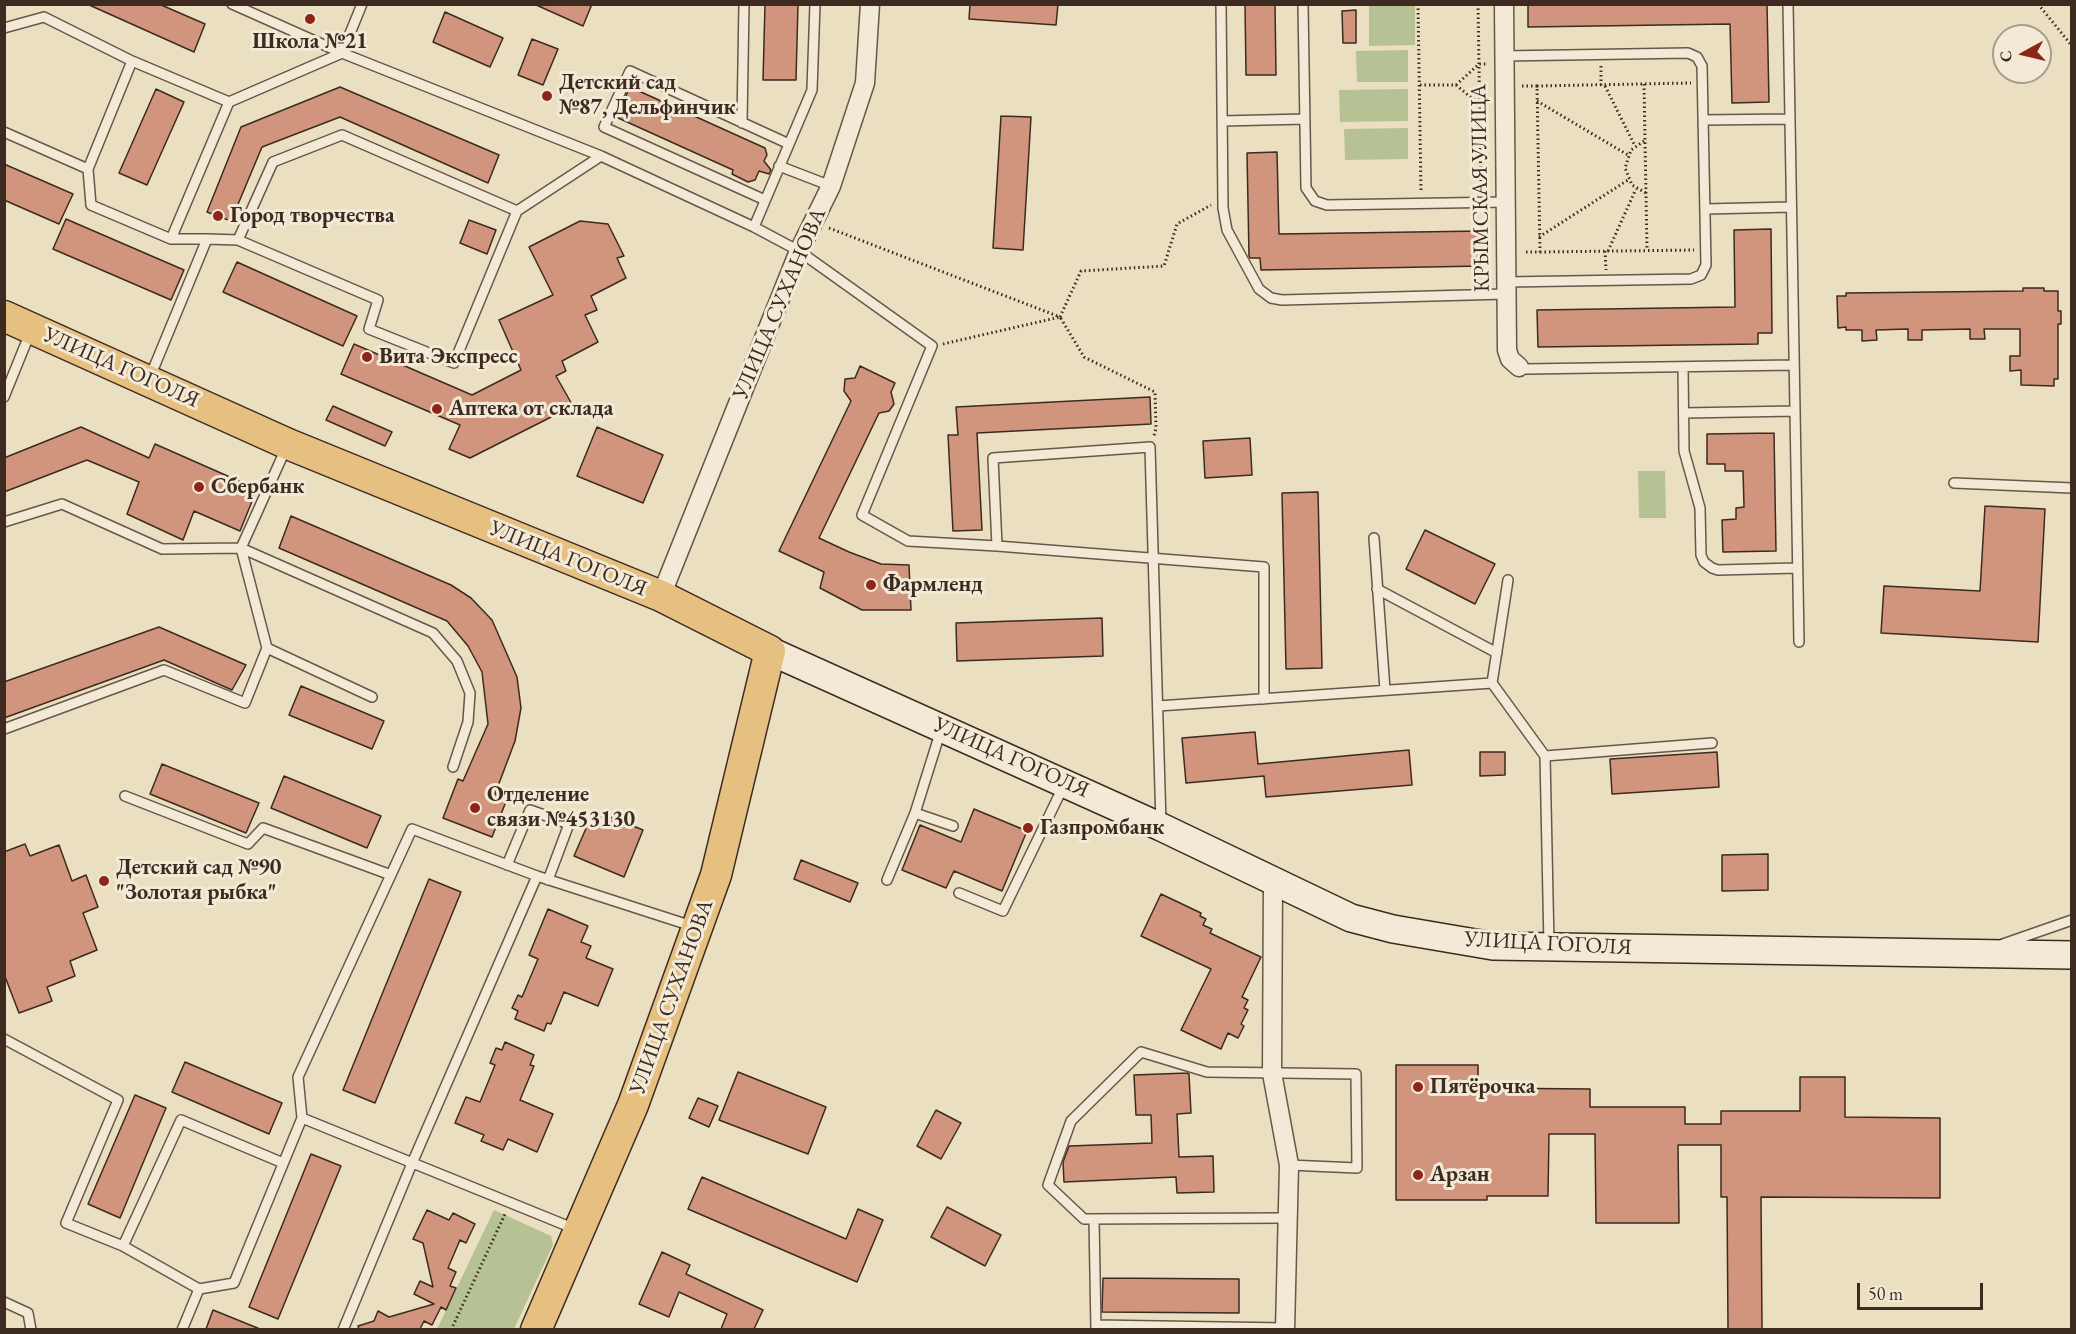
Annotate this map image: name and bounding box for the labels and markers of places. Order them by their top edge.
marker: Школа №21 [303,12,317,26]
place label: Школа №21 [252,29,368,55]
place label: Детский сад №87, Дельфинчик [559,70,736,122]
marker: Детский сад №87, Дельфинчик [540,89,554,103]
place label: Город творчества [230,203,395,229]
marker: Город творчества [211,209,225,223]
place label: Вита Экспресс [379,344,517,370]
marker: Вита Экспресс [360,350,374,364]
place label: Аптека от склада [449,396,613,422]
marker: Аптека от склада [430,402,444,416]
place label: Сбербанк [211,474,304,500]
marker: Сбербанк [192,480,206,494]
place label: Фармленд [883,572,983,598]
marker: Фармленд [864,578,878,592]
place label: Отделение связи №453130 [487,782,635,834]
marker: Отделение связи №453130 [468,801,482,815]
place label: Газпромбанк [1040,815,1164,841]
marker: Газпромбанк [1021,821,1035,835]
place label: Детский сад №90 "Золотая рыбка" [116,855,281,906]
marker: Детский сад №90 "Золотая рыбка" [97,874,111,888]
place label: Пятёрочка [1430,1074,1535,1100]
marker: Пятёрочка [1411,1080,1425,1094]
place label: Арзан [1430,1162,1490,1188]
marker: Арзан [1411,1168,1425,1182]

